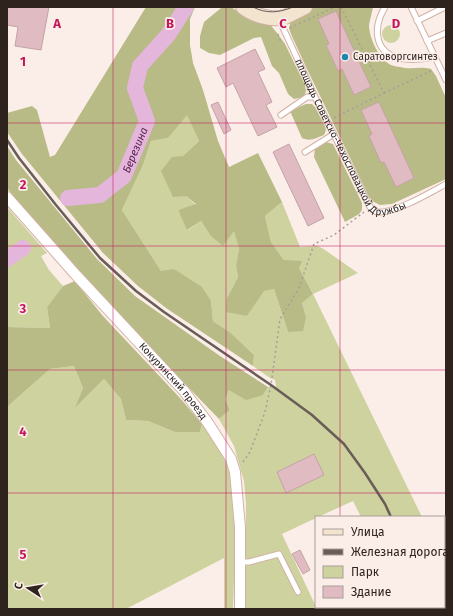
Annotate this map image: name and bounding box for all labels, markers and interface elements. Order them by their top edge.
text: A [52,16,61,31]
text: B [166,16,174,31]
text: C [279,16,287,31]
text: D [392,16,401,31]
place label: Саратоворгсинтез [353,51,438,63]
marker: Саратоворгсинтез [340,52,350,62]
text: 1 [20,54,26,69]
street label: площадь Советско-Чехословацкой Дружбы [292,57,408,218]
water label: Березина [120,125,150,175]
text: 2 [20,177,27,192]
text: 3 [19,301,27,316]
street label: Кокуринский проезд [136,340,210,422]
text: 4 [19,424,27,439]
legend [315,516,445,608]
text: Улица [351,525,385,539]
text: Железная дорога [351,545,449,559]
text: 5 [20,547,27,562]
text: Парк [351,565,380,579]
north arrow [8,568,48,608]
text: С [12,581,26,590]
text: Здание [351,585,391,599]

